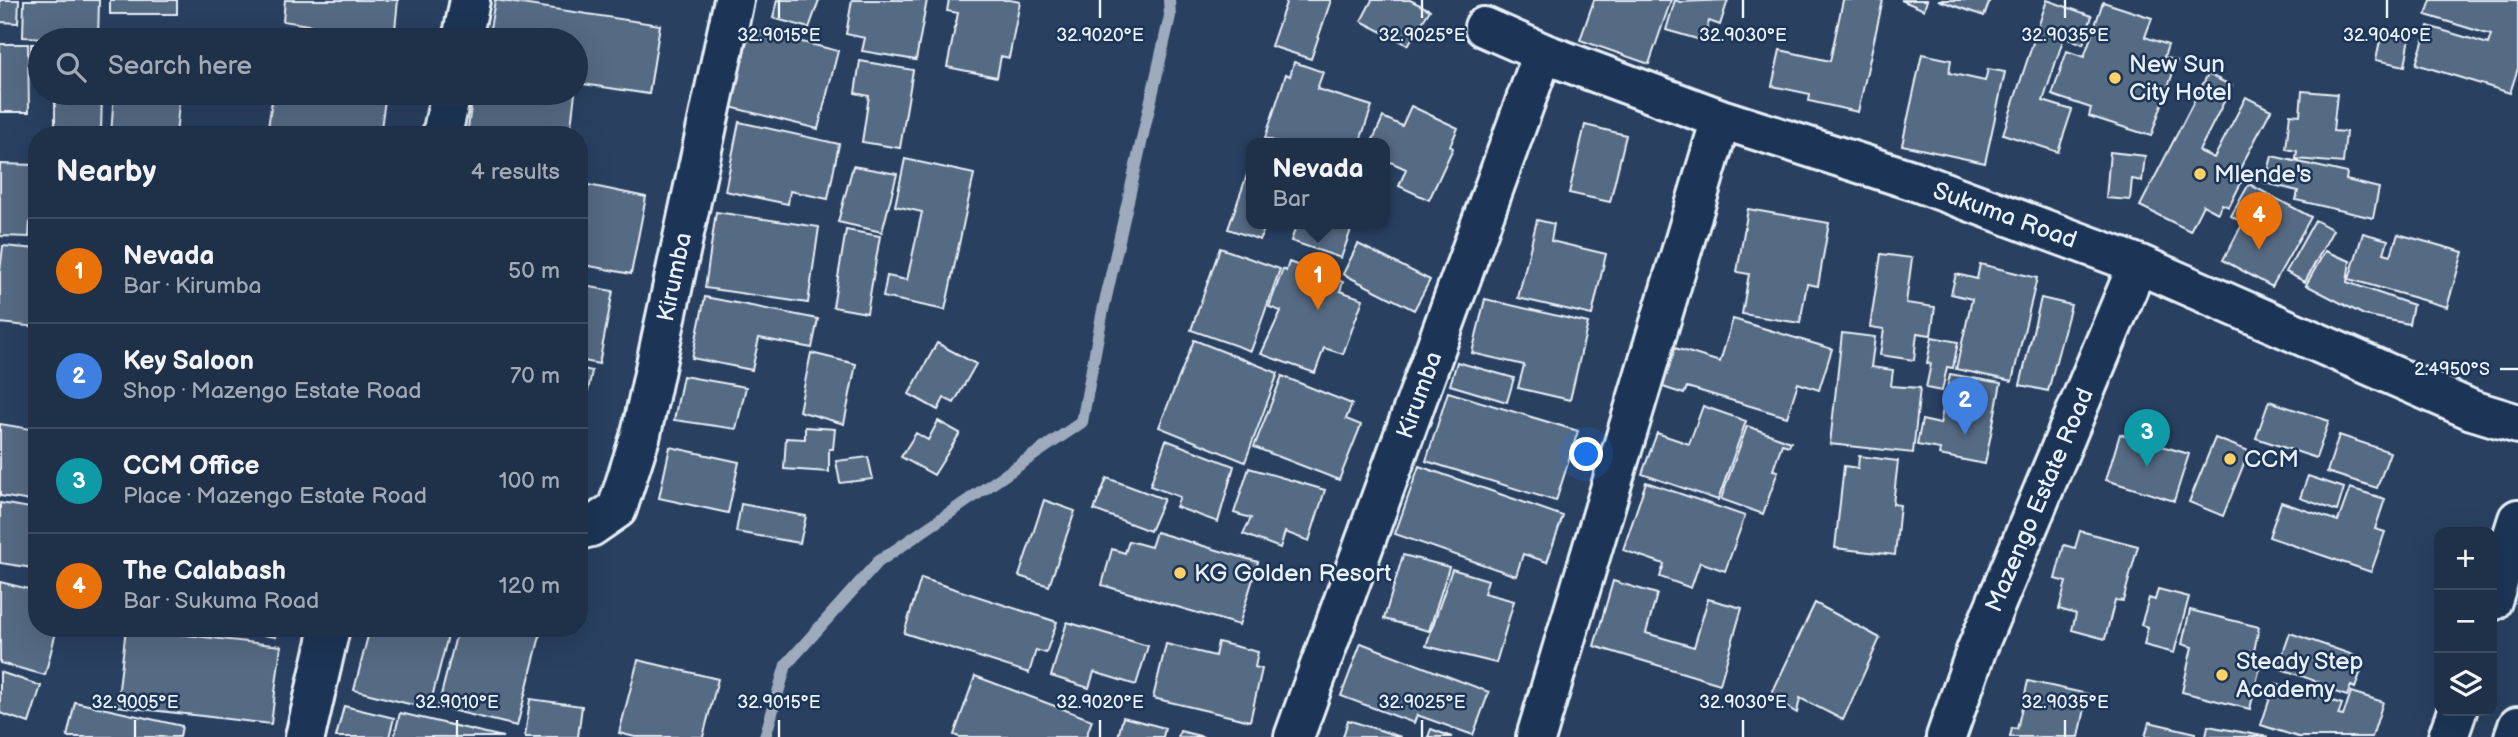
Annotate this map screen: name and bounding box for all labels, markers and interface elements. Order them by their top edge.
text: 32.9015°E [737,25,821,46]
text: 32.9020°E [1056,25,1144,46]
text: 32.9025°E [1378,25,1466,46]
text: 32.9030°E [1699,25,1787,46]
text: 32.9035°E [2021,25,2109,46]
text: 32.9040°E [2343,25,2431,46]
search box [28,28,588,105]
icon: search [52,48,90,86]
place label: New Sun City Hotel [2129,50,2232,107]
text: Search here [108,51,252,82]
marker: New Sun City Hotel [2107,70,2123,86]
popup [1246,138,1390,229]
text: Nearby [56,154,156,190]
text: Nevada [1272,154,1364,185]
text: 4 results [471,158,560,186]
place label: Mlende's [2214,160,2311,189]
marker: Mlende's [2192,166,2208,182]
street label: Sukuma Road [1929,176,2081,255]
text: Bar [1272,185,1309,213]
pin: 4 [2236,192,2282,250]
street label: Kirumba [651,230,698,324]
text: Nevada [123,241,214,272]
pin: 1 [1295,252,1341,310]
text: 1 [74,257,84,285]
text: 50 m [508,257,560,285]
text: Bar · Kirumba [123,272,262,300]
text: Key Saloon [123,346,254,377]
street label: Kirumba [1390,348,1449,443]
text: 2.4950°S [2414,359,2490,380]
text: 2 [72,362,86,390]
text: 70 m [510,362,560,390]
text: Shop · Mazengo Estate Road [123,377,422,405]
pin: 2 [1942,377,1988,435]
street label: Mazengo Estate Road [1979,384,2100,617]
pin: 3 [2124,409,2170,467]
your location [1569,437,1603,471]
place label: CCM [2244,445,2299,474]
text: CCM Office [123,451,260,482]
marker: CCM [2222,451,2238,467]
text: 3 [72,467,86,495]
text: 100 m [499,467,560,495]
text: Place · Mazengo Estate Road [123,482,427,510]
map controls [2434,527,2497,716]
button: + [2434,527,2497,590]
text: The Calabash [123,556,286,587]
place label: KG Golden Resort [1194,559,1392,588]
marker: KG Golden Resort [1172,565,1188,581]
text: 4 [72,572,86,600]
text: 120 m [499,572,560,600]
text: Bar · Sukuma Road [123,587,319,615]
button: − [2434,590,2497,653]
place label: Steady Step Academy [2236,647,2363,704]
button: layers [2434,653,2497,716]
marker: Steady Step Academy [2214,667,2230,683]
text: 32.9005°E [91,692,179,713]
text: 32.9010°E [415,692,499,713]
text: 32.9015°E [737,692,821,713]
text: 32.9020°E [1056,692,1144,713]
text: 32.9025°E [1378,692,1466,713]
text: 32.9030°E [1699,692,1787,713]
text: 32.9035°E [2021,692,2109,713]

